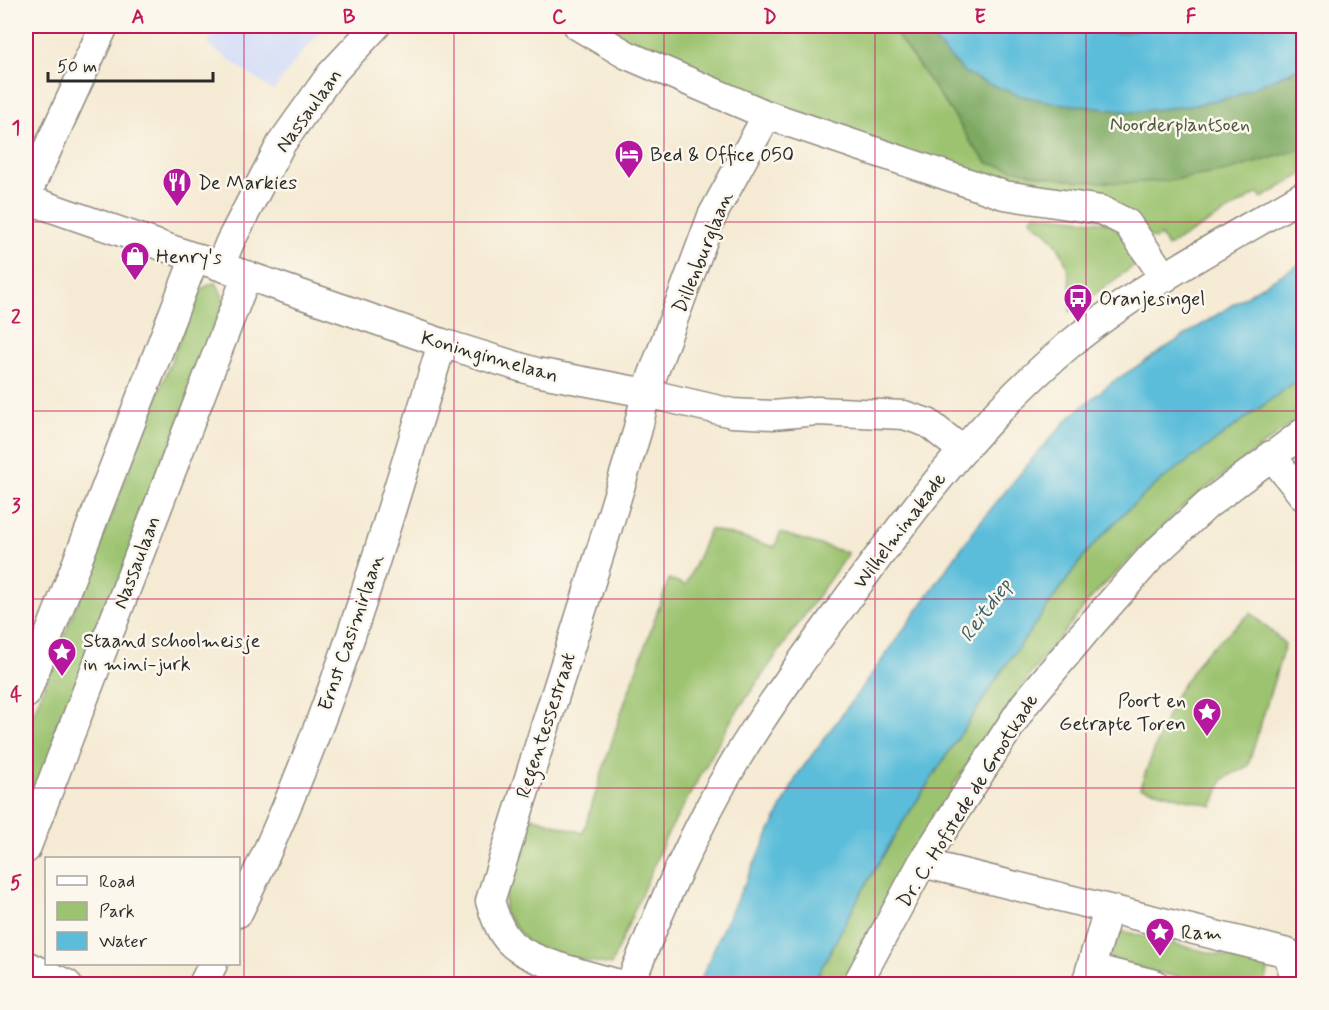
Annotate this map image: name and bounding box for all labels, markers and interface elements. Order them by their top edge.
text: A [131,4,145,31]
text: B [343,4,356,31]
text: C [552,4,567,31]
text: D [763,4,777,31]
text: E [974,4,986,31]
text: F [1186,4,1197,31]
scale bar [48,45,213,83]
text: 50 m [57,55,97,79]
street label: Nassaulaan [270,64,349,158]
park label: Noorderplantsoen [1110,112,1250,139]
text: 1 [12,115,20,142]
hotel icon: Bed & Office 050 [613,138,645,180]
place label: Bed & Office 050 [650,142,794,169]
restaurant icon: De Markies [161,166,193,208]
place label: De Markies [198,170,297,197]
street label: Dillenburglaan [667,188,740,317]
shop icon: Henry's [119,240,151,282]
place label: Henry's [156,244,222,271]
bus stop icon: Oranjesingel [1062,282,1094,324]
place label: Oranjesingel [1099,286,1205,314]
text: 2 [11,304,21,331]
street label: Koninginnelaan [418,325,561,390]
street label: Wilhelminakade [847,467,953,595]
text: 3 [11,493,21,520]
street label: Nassaulaan [107,512,167,613]
street label: Ernst Casimirlaan [312,550,391,714]
water label: Reitdiep [953,573,1019,648]
place label: Staand schoolmeisje in mini-jurk [83,628,261,678]
place icon: Staand schoolmeisje in mini-jurk [46,636,78,678]
street label: Regentessestraat [510,649,585,802]
text: 4 [10,682,22,709]
place label: Poort en Getrapte Toren [1059,688,1186,738]
street label: Dr. C. Hofstede de Grootkade [891,689,1045,913]
place icon: Poort en Getrapte Toren [1191,696,1223,738]
legend [45,857,240,965]
text: 5 [10,870,22,897]
text: Road [99,870,135,894]
text: Park [99,900,135,924]
place icon: Ram [1144,916,1176,958]
place label: Ram [1181,920,1222,947]
text: Water [99,930,148,954]

